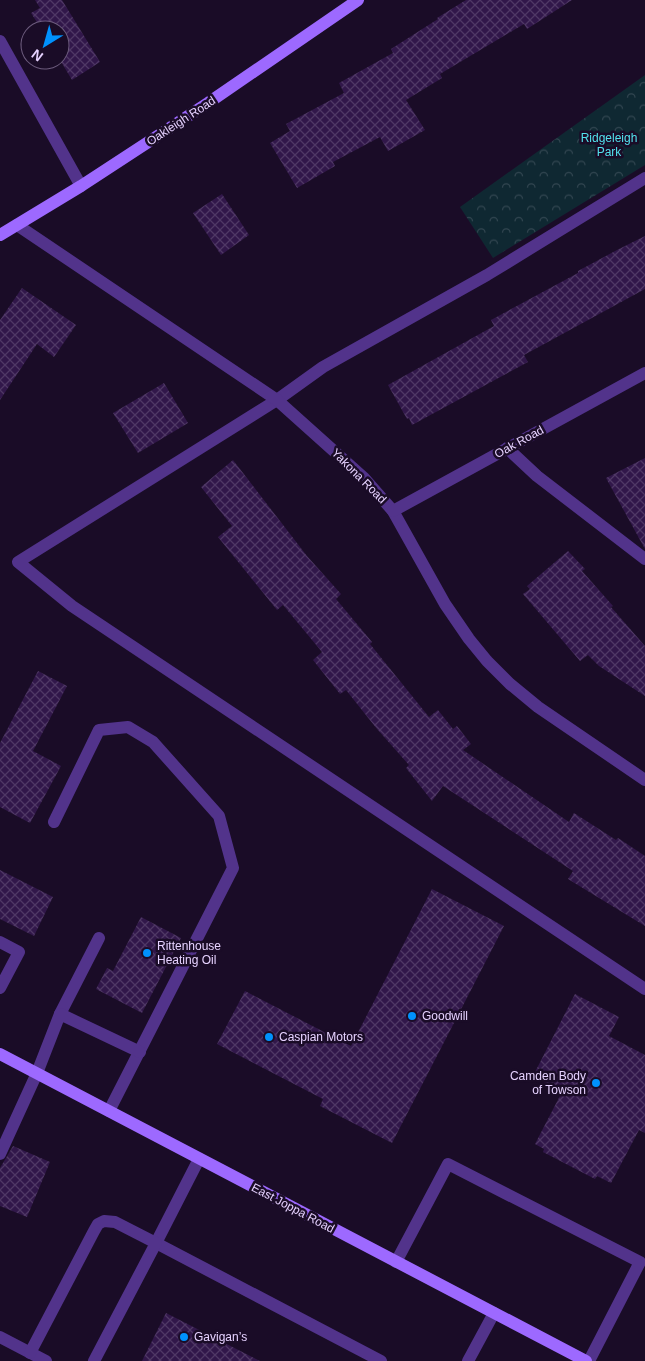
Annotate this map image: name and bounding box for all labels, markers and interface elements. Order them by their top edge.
north arrow [20,20,70,70]
text: N [28,46,46,65]
street label: Oakleigh Road [144,94,218,148]
park label: Ridgeleigh Park [581,131,637,159]
street label: Oak Road [492,423,546,461]
street label: Yakona Road [329,446,389,506]
place label: Rittenhouse Heating Oil [157,939,221,967]
marker: Rittenhouse Heating Oil [141,947,153,959]
place label: Goodwill [422,1009,468,1023]
marker: Goodwill [406,1010,418,1022]
place label: Caspian Motors [279,1030,363,1044]
marker: Caspian Motors [263,1031,275,1043]
place label: Camden Body of Towson [510,1069,586,1097]
marker: Camden Body of Towson [590,1077,602,1089]
street label: East Joppa Road [249,1180,337,1236]
place label: Gavigan’s [194,1330,247,1344]
marker: Gavigan’s [178,1331,190,1343]

